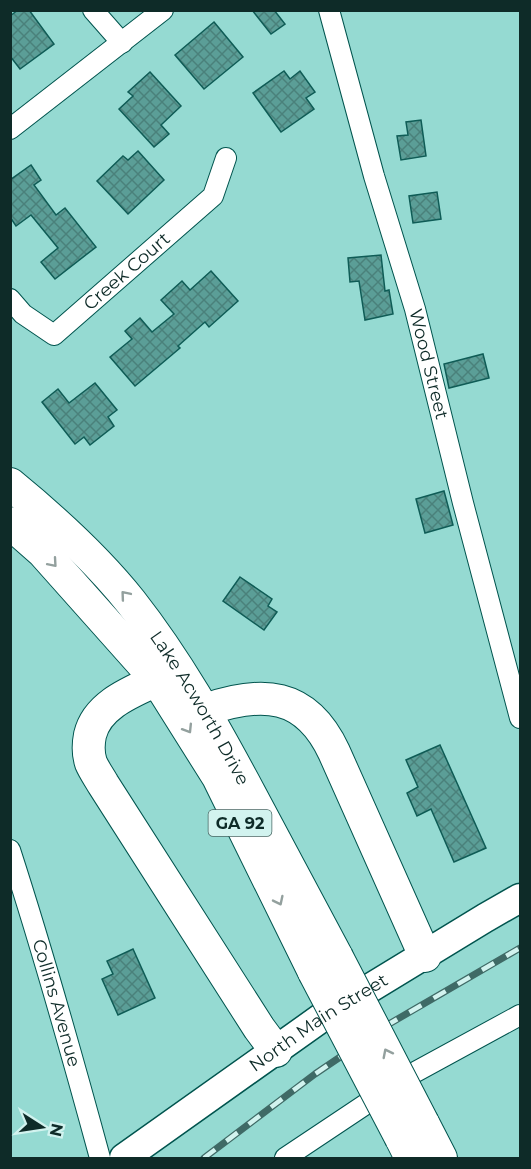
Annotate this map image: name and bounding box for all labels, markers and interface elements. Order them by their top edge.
street label: Creek Court [79,228,175,315]
street label: Wood Street [404,307,453,422]
one-way arrow [46,556,57,567]
one-way arrow [121,591,132,602]
street label: Lake Acworth Drive [145,627,254,789]
one-way arrow [181,723,193,733]
road number: GA 92 [208,810,272,836]
one-way arrow [272,895,284,906]
street label: Collins Avenue [27,937,85,1070]
street label: North Main Street [245,969,392,1076]
one-way arrow [383,1048,394,1059]
north arrow [12,1097,72,1157]
text: N [46,1122,67,1138]

